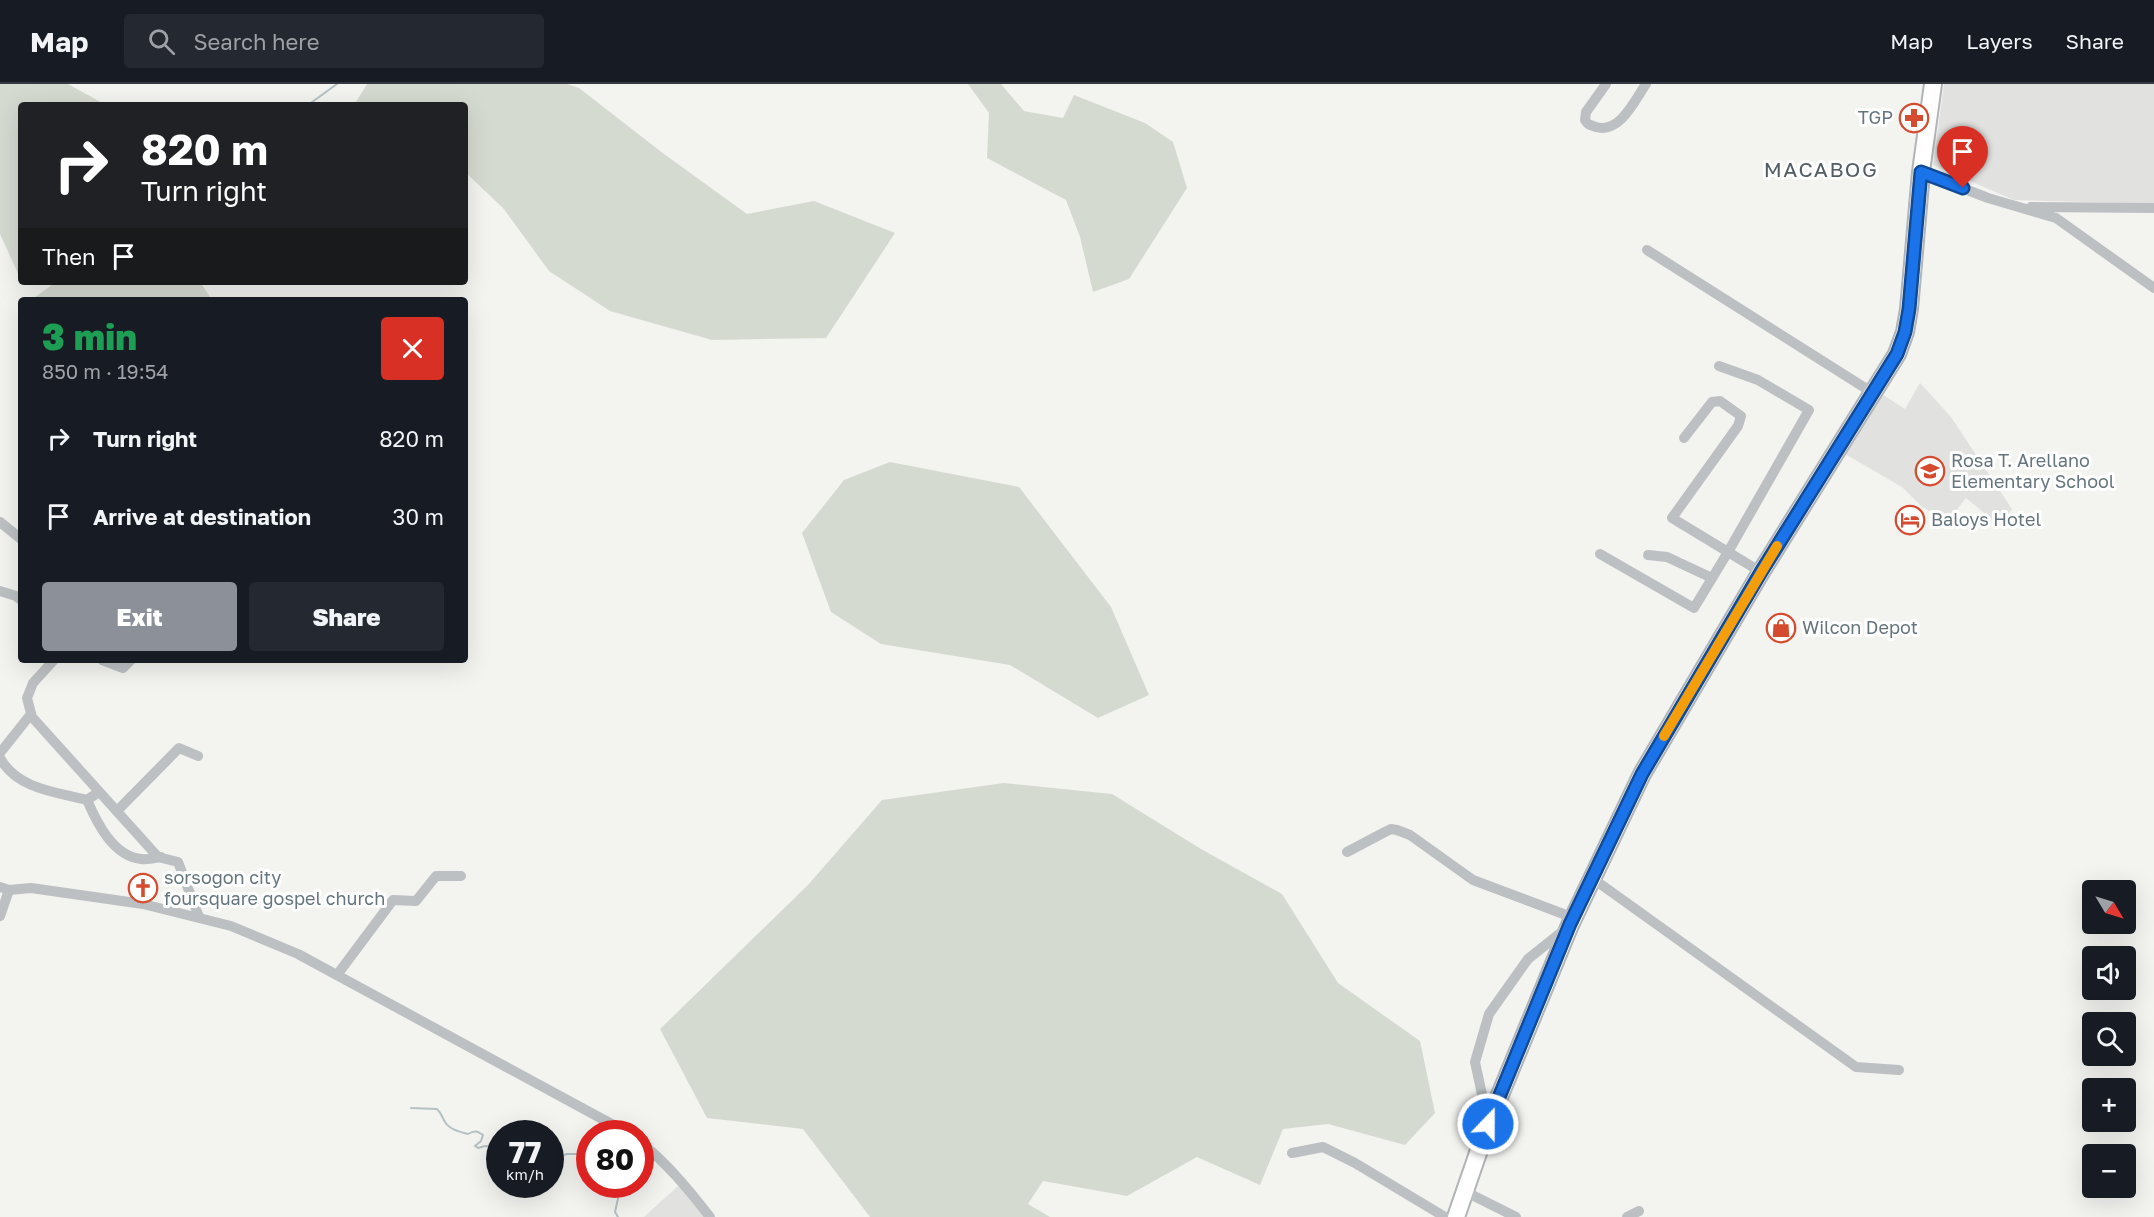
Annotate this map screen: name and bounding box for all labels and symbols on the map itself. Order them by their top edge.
pharmacy icon: TGP [1898,102,1930,134]
place label: TGP [1858,106,1893,128]
pin [1937,126,1988,188]
district label: MACABOG [1764,156,1878,182]
place label: Rosa T. Arellano Elementary School [1951,449,2115,492]
school or university icon: Rosa T. Arellano Elementary School [1914,455,1946,487]
hotel icon: Baloys Hotel [1894,504,1926,536]
place label: Baloys Hotel [1931,508,2041,530]
shop icon: Wilcon Depot [1765,612,1797,644]
place label: Wilcon Depot [1802,616,1918,638]
place label: sorsogon city foursquare gospel church [164,866,385,909]
church icon: sorsogon city foursquare gospel church [127,872,159,904]
north arrow [2082,880,2136,934]
position arrow [1456,1092,1520,1156]
speed limit sign: 80 [576,1120,654,1198]

